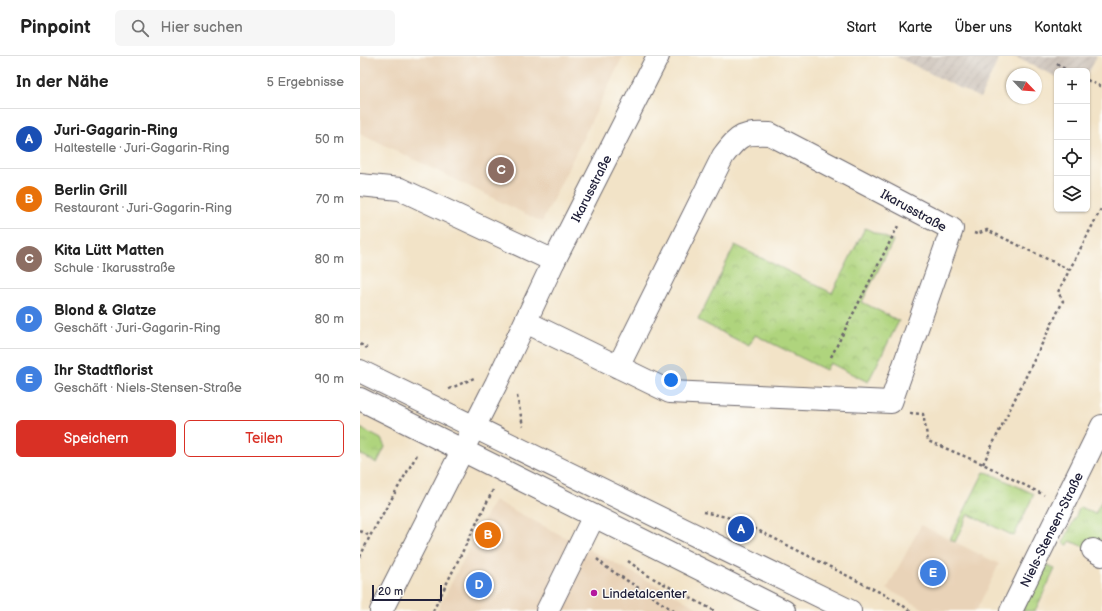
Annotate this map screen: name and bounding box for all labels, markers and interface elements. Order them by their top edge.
search box [115,10,395,46]
text: Pinpoint [20,16,91,39]
icon: search [129,17,151,39]
text: Hier suchen [161,18,243,37]
text: Start [846,19,876,36]
text: Karte [898,19,932,36]
text: Über uns [954,19,1012,36]
text: Kontakt [1034,19,1082,36]
north arrow [1006,68,1042,104]
map controls [1054,68,1090,212]
button: + [1054,68,1090,104]
text: In der Nähe [16,72,109,92]
text: 5 Ergebnisse [267,74,344,90]
button: − [1054,104,1090,140]
text: Juri-Gagarin-Ring [54,121,178,140]
text: A [25,131,33,147]
text: 50 m [315,131,344,147]
text: Haltestelle · Juri-Gagarin-Ring [54,140,229,156]
button: locate [1054,140,1090,176]
street label: Ikarusstraße [568,152,616,225]
pin: C [488,155,514,185]
button: layers [1054,176,1090,212]
text: Berlin Grill [54,181,127,200]
street label: Ikarusstraße [878,186,950,236]
text: B [24,191,34,207]
text: 70 m [316,191,344,207]
text: Restaurant · Juri-Gagarin-Ring [54,200,232,216]
text: Kita Lütt Matten [54,241,164,260]
text: C [24,251,34,267]
text: 80 m [315,251,344,267]
text: Schule · Ikarusstraße [54,260,175,276]
text: Blond & Glatze [54,301,156,320]
text: D [24,311,34,327]
text: 80 m [315,311,344,327]
text: Geschäft · Juri-Gagarin-Ring [54,320,221,336]
text: Ihr Stadtflorist [54,361,153,380]
your location [661,370,681,390]
text: E [25,371,33,387]
text: 90 m [315,371,344,387]
text: Geschäft · Niels-Stensen-Straße [54,380,242,396]
button: Speichern [16,420,176,457]
button: Teilen [184,420,344,457]
street label: Niels-Stensen-Straße [1017,469,1087,590]
pin: A [728,514,754,544]
pin: B [475,520,501,550]
pin: E [920,558,946,588]
pin: D [466,570,492,600]
scale bar [372,583,442,602]
text: 20 m [378,585,403,598]
place label: Lindetalcenter [602,586,687,602]
marker: Lindetalcenter [589,588,599,598]

